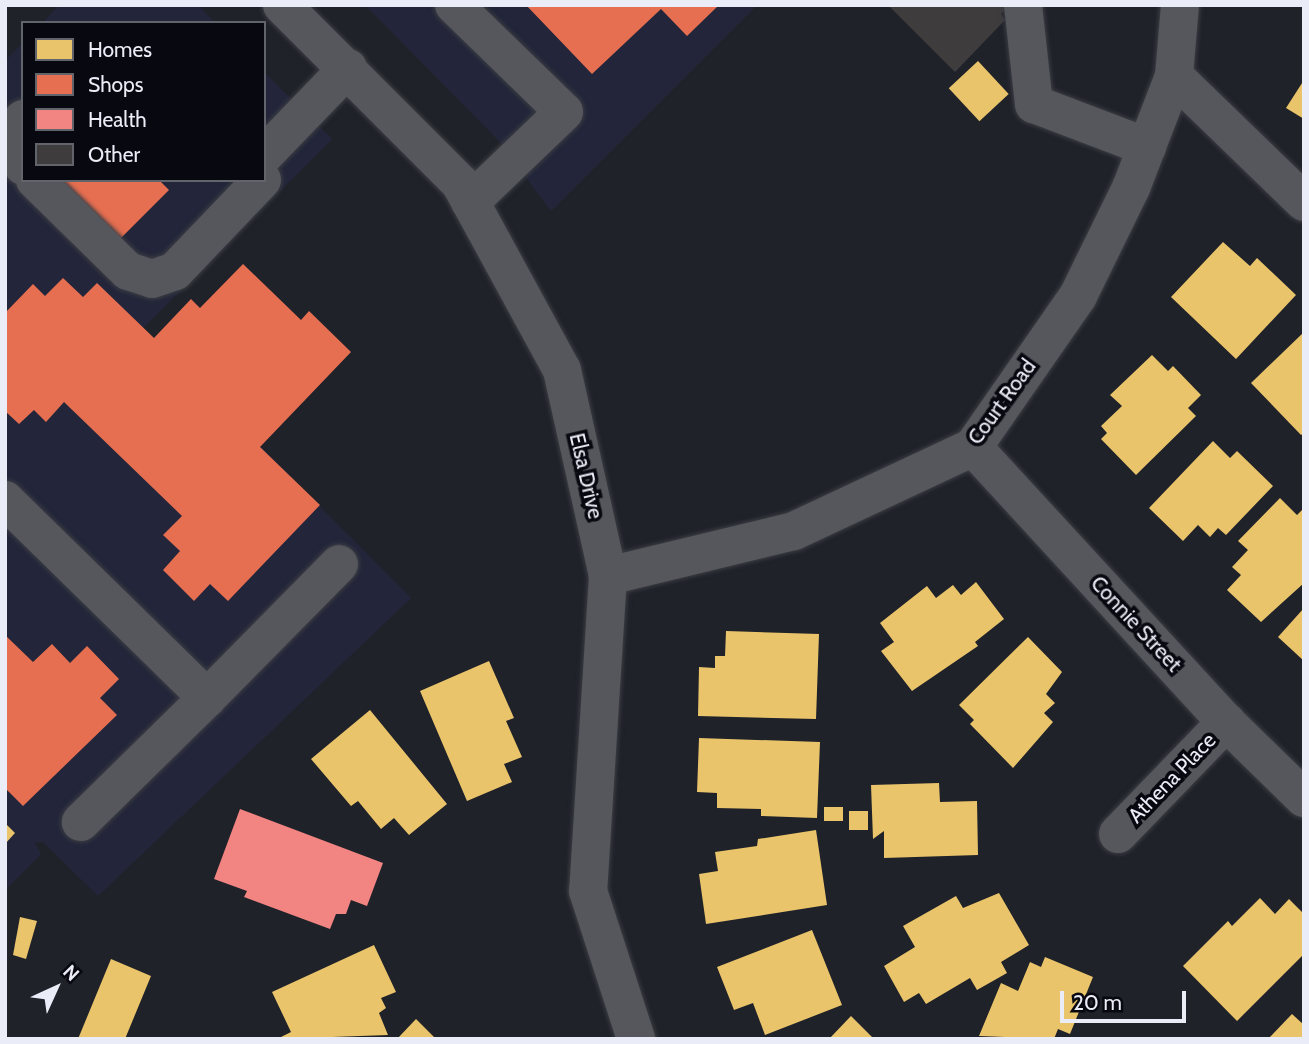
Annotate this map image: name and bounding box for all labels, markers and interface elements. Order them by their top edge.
legend [21,21,266,182]
text: Homes [88,37,152,62]
text: Shops [88,72,143,97]
text: Health [88,107,147,132]
text: Other [88,142,140,167]
street label: Court Road [963,354,1041,450]
street label: Elsa Drive [564,431,608,521]
street label: Connie Street [1085,571,1187,677]
street label: Athena Place [1123,728,1221,828]
north arrow [21,953,91,1023]
text: N [58,960,84,986]
scale bar [1064,978,1190,1022]
text: 20 m [1073,990,1122,1015]

